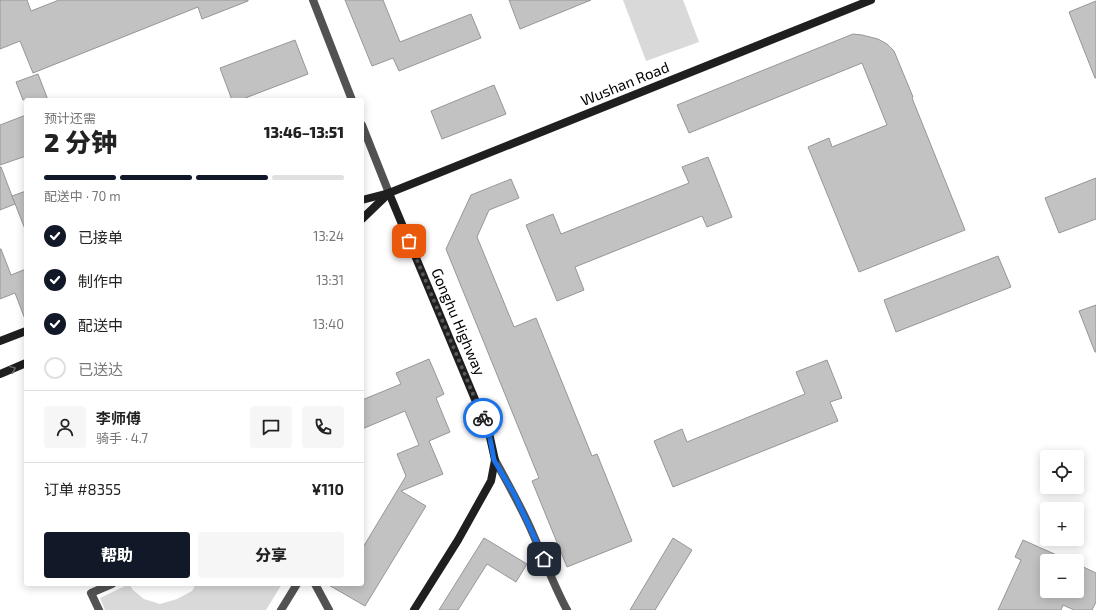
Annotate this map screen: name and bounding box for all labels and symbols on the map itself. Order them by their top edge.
street label: Wushan Road [578,57,671,109]
pin [392,224,426,258]
street label: Gonghu Highway [428,265,490,378]
one-way arrow [9,365,16,373]
courier [463,398,503,438]
pin [527,542,561,576]

